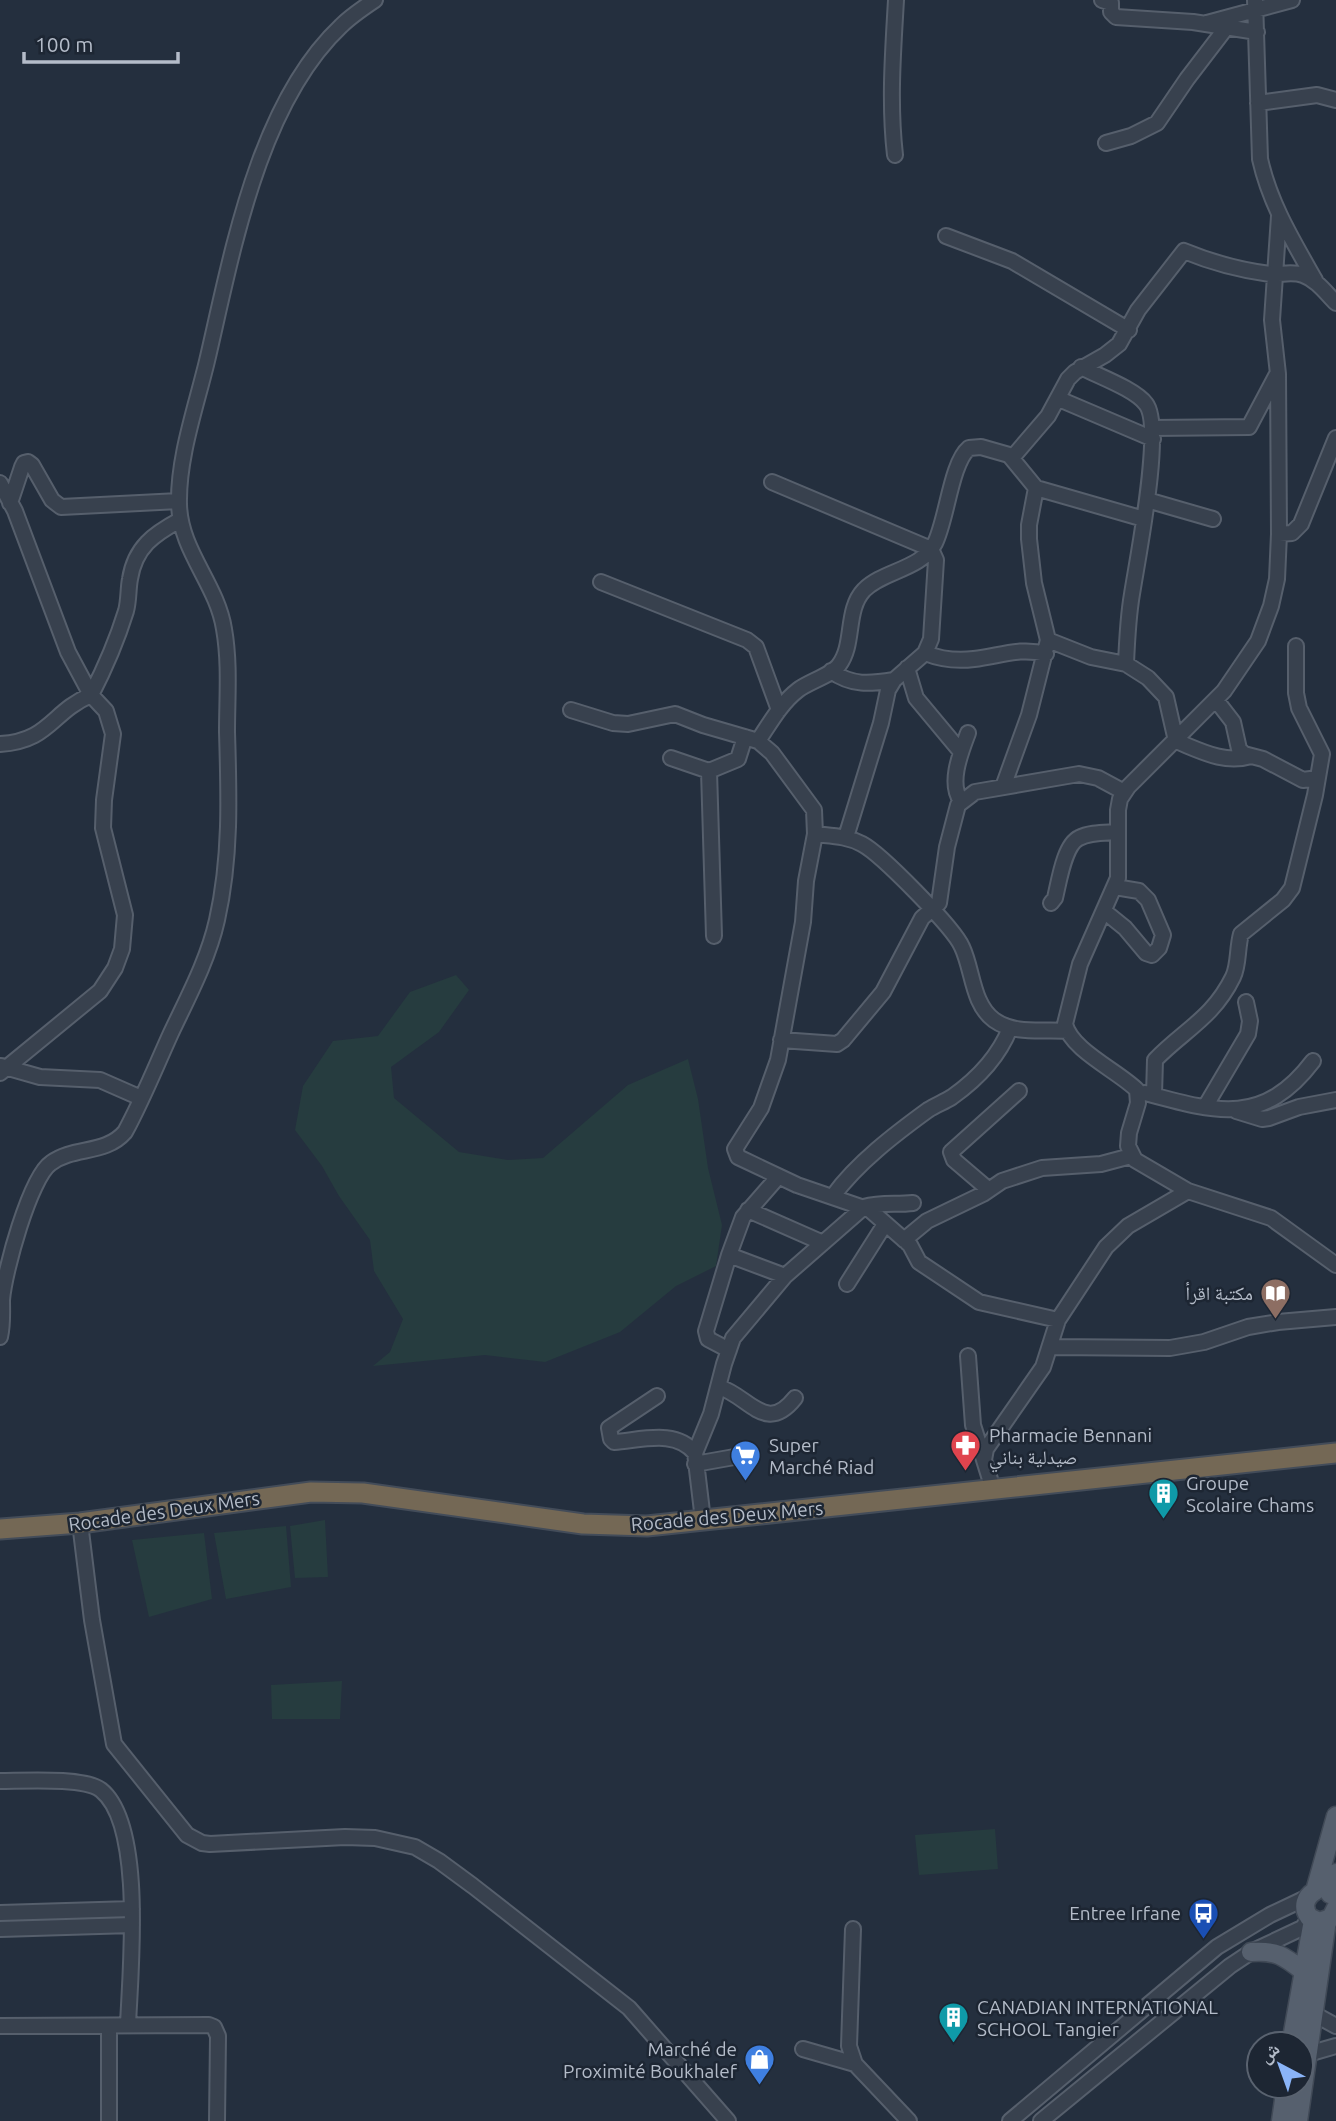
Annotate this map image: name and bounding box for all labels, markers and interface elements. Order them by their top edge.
scale bar [24,21,178,65]
text: 100 m [35,32,93,56]
library icon: مكتبة اقرأ [1259,1276,1293,1320]
place label: مكتبة اقرأ [1185,1282,1253,1305]
place label: Pharmacie Bennani صيدلية بناني [989,1424,1152,1473]
pharmacy icon: Pharmacie Bennani صيدلية بناني [949,1429,983,1473]
place label: Super Marché Riad [769,1434,874,1478]
supermarket icon: Super Marché Riad [729,1439,763,1483]
place label: Groupe Scolaire Chams [1186,1472,1314,1516]
building icon: Groupe Scolaire Chams [1146,1477,1180,1521]
street label: Rocade des Deux Mers [67,1487,261,1535]
street label: Rocade des Deux Mers [630,1497,824,1535]
bus stop icon: Entree Irfane [1187,1896,1221,1940]
place label: Entree Irfane [1069,1902,1181,1924]
place label: CANADIAN INTERNATIONAL SCHOOL Tangier [977,1996,1218,2040]
building icon: CANADIAN INTERNATIONAL SCHOOL Tangier [937,2001,971,2045]
north arrow [1245,2030,1315,2100]
text: ش [1254,2037,1284,2068]
place label: Marché de Proximité Boukhalef [563,2038,738,2082]
shop icon: Marché de Proximité Boukhalef [743,2043,777,2087]

